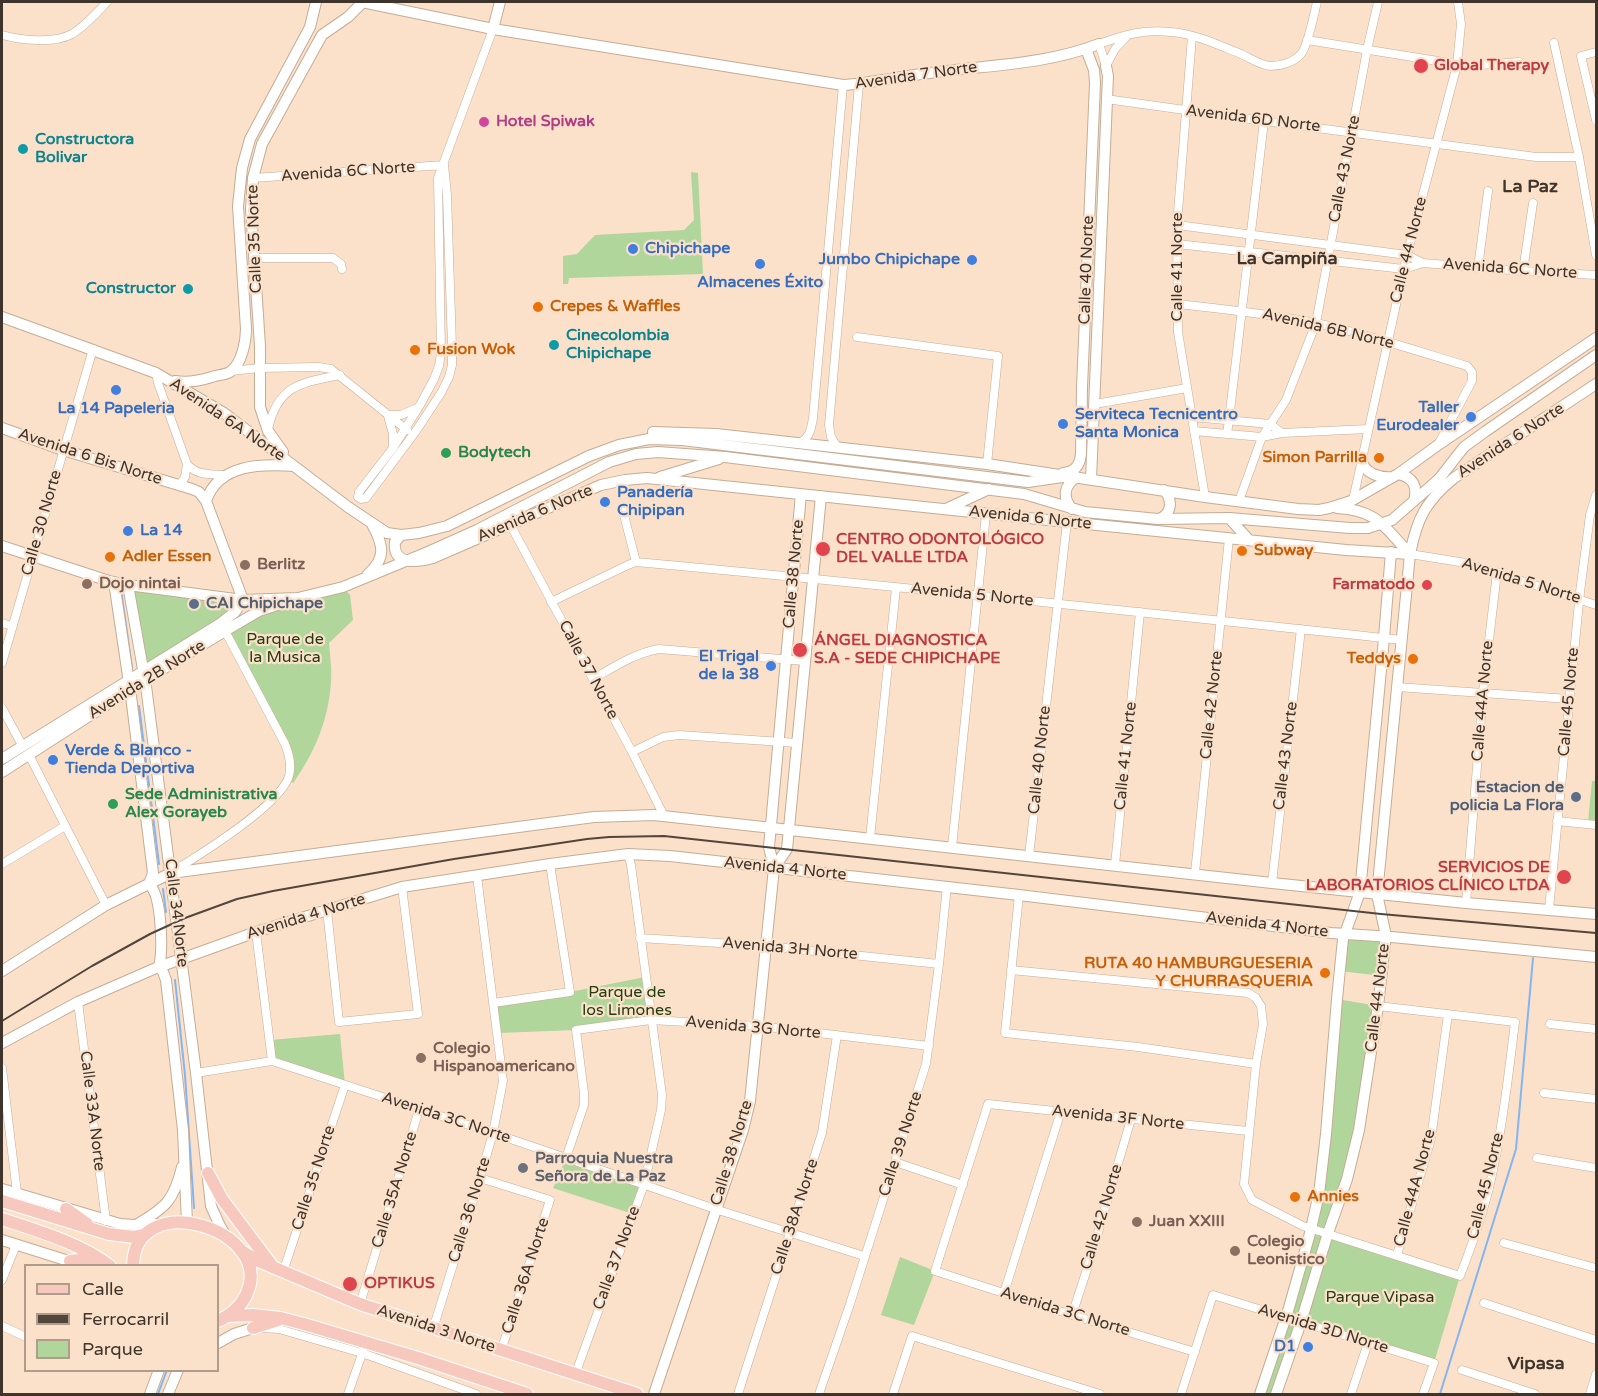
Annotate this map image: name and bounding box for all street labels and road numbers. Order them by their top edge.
street label: Avenida 7 Norte [854,58,978,94]
street label: Avenida 6D Norte [1185,101,1321,137]
street label: Calle 43 Norte [1325,114,1365,224]
street label: Avenida 6C Norte [280,158,416,186]
street label: Calle 35 Norte [244,184,266,294]
street label: Calle 44 Norte [1386,195,1432,305]
street label: Calle 41 Norte [1168,212,1188,322]
street label: Calle 40 Norte [1076,215,1098,325]
street label: Avenida 6C Norte [1442,255,1578,283]
street label: Avenida 6B Norte [1260,305,1396,353]
street label: Avenida 6A Norte [165,374,289,466]
street label: Avenida 6 Norte [1454,399,1568,483]
street label: Avenida 6 Bis Norte [16,425,164,489]
street label: Calle 30 Norte [18,468,66,578]
street label: Avenida 6 Norte [474,481,596,547]
street label: Avenida 6 Norte [968,502,1092,534]
street label: Calle 38 Norte [780,519,808,629]
street label: Avenida 5 Norte [1459,554,1583,608]
street label: Avenida 5 Norte [910,579,1034,611]
street label: Calle 37 Norte [554,617,622,723]
street label: Avenida 2B Norte [85,636,209,724]
street label: Calle 44A Norte [1468,640,1498,762]
street label: Calle 45 Norte [1555,647,1583,757]
street label: Calle 42 Norte [1197,650,1227,760]
street label: Calle 41 Norte [1111,701,1141,811]
street label: Calle 43 Norte [1270,701,1302,811]
street label: Calle 40 Norte [1025,705,1055,815]
street label: Avenida 4 Norte [723,853,847,885]
street label: Calle 34 Norte [160,858,192,968]
street label: Avenida 4 Norte [244,890,368,944]
street label: Avenida 4 Norte [1205,908,1329,942]
street label: Avenida 3H Norte [722,934,858,964]
street label: Calle 44 Norte [1362,943,1394,1053]
street label: Avenida 3G Norte [685,1013,821,1043]
street label: Calle 33A Norte [75,1050,109,1172]
street label: Avenida 3C Norte [379,1088,513,1148]
street label: Calle 39 Norte [875,1089,927,1199]
street label: Calle 38 Norte [707,1098,757,1208]
street label: Avenida 3F Norte [1051,1101,1185,1135]
street label: Calle 35 Norte [288,1123,340,1233]
street label: Calle 44A Norte [1390,1127,1440,1249]
street label: Calle 35A Norte [368,1129,422,1251]
street label: Calle 45 Norte [1463,1131,1509,1241]
street label: Calle 36 Norte [445,1155,495,1265]
street label: Calle 38A Norte [767,1156,823,1278]
street label: Calle 42 Norte [1077,1162,1127,1272]
street label: Calle 37 Norte [589,1203,645,1313]
street label: Calle 36A Norte [498,1215,554,1337]
street label: Avenida 3C Norte [998,1283,1132,1341]
street label: Avenida 3D Norte [1255,1300,1391,1358]
street label: Avenida 3 Norte [374,1301,498,1357]

